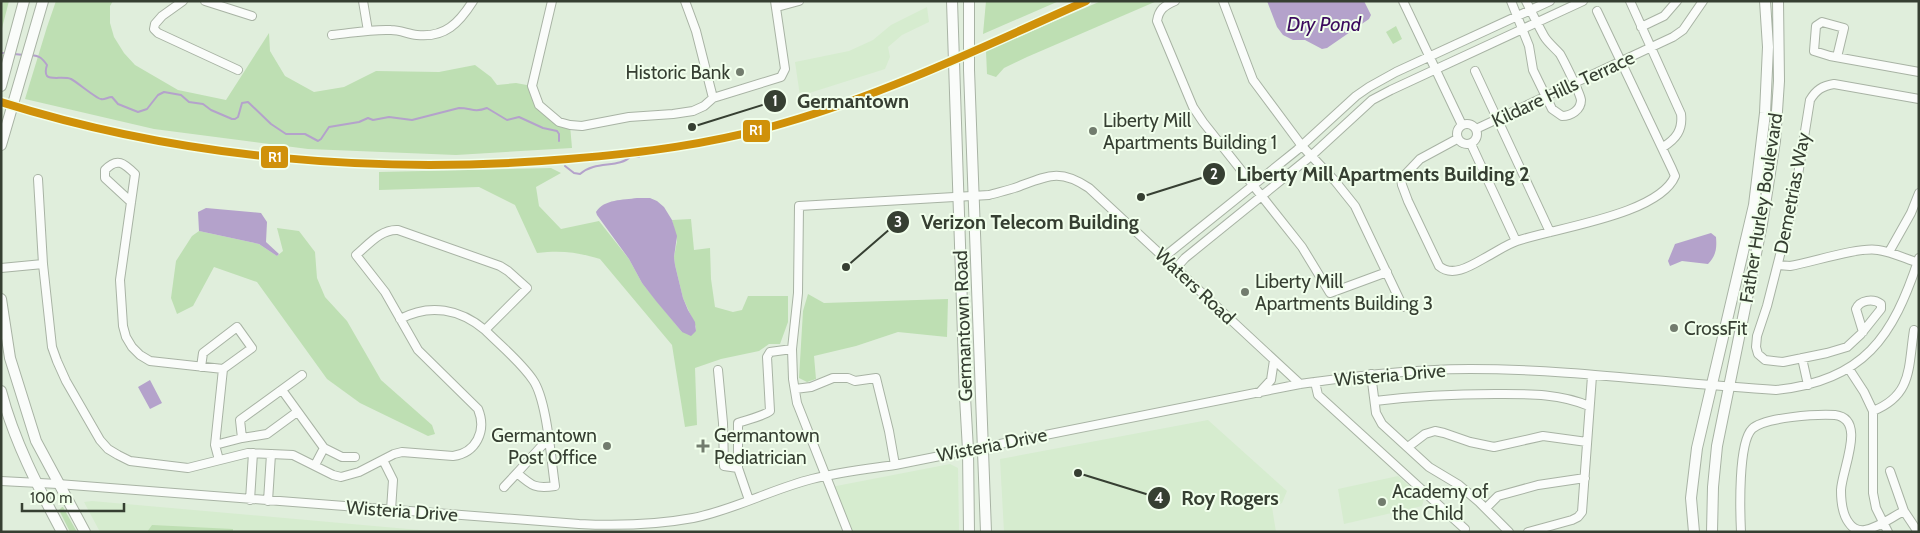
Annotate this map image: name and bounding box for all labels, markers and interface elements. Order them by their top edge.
water label: Dry Pond [1287,12,1362,36]
street label: Kildare Hills Terrace [1488,46,1638,132]
place label: Historic Bank [626,61,730,84]
marker: Historic Bank [734,66,746,78]
callout: Germantown [762,83,919,118]
text: Germantown [797,89,909,113]
text: 1 [772,92,778,110]
place label: Liberty Mill Apartments Building 1 [1103,109,1277,154]
street label: Father Hurley Boulevard [1735,111,1787,305]
line badge: R1 [742,119,771,143]
text: R1 [749,121,763,139]
marker: Liberty Mill Apartments Building 1 [1087,125,1099,137]
street label: Demetrias Way [1769,130,1815,256]
line badge: R1 [260,145,289,169]
text: R1 [268,148,282,166]
callout: Liberty Mill Apartments Building 2 [1202,156,1540,191]
text: Liberty Mill Apartments Building 2 [1236,162,1530,186]
text: 2 [1210,165,1218,183]
callout: Verizon Telecom Building [886,205,1148,240]
text: Verizon Telecom Building [921,210,1139,234]
text: 3 [894,213,902,231]
street label: Waters Road [1150,243,1240,329]
street label: Germantown Road [949,250,977,402]
place label: Liberty Mill Apartments Building 3 [1255,270,1433,315]
marker: Liberty Mill Apartments Building 3 [1239,286,1251,298]
place label: CrossFit [1684,317,1748,340]
marker: CrossFit [1668,322,1680,334]
street label: Wisteria Drive [1333,359,1447,391]
street label: Wisteria Drive [935,423,1049,467]
place label: Germantown Post Office [491,424,597,469]
place label: Germantown Pediatrician [714,424,820,469]
marker: Germantown Pediatrician [696,439,710,453]
marker: Germantown Post Office [601,440,613,452]
scale bar [22,480,125,512]
place label: Academy of the Child [1392,480,1489,525]
callout: Roy Rogers [1147,481,1289,516]
text: Roy Rogers [1181,486,1279,510]
text: 100 m [30,489,72,507]
text: 4 [1154,489,1164,507]
street label: Wisteria Drive [345,496,459,526]
marker: Academy of the Child [1376,496,1388,508]

